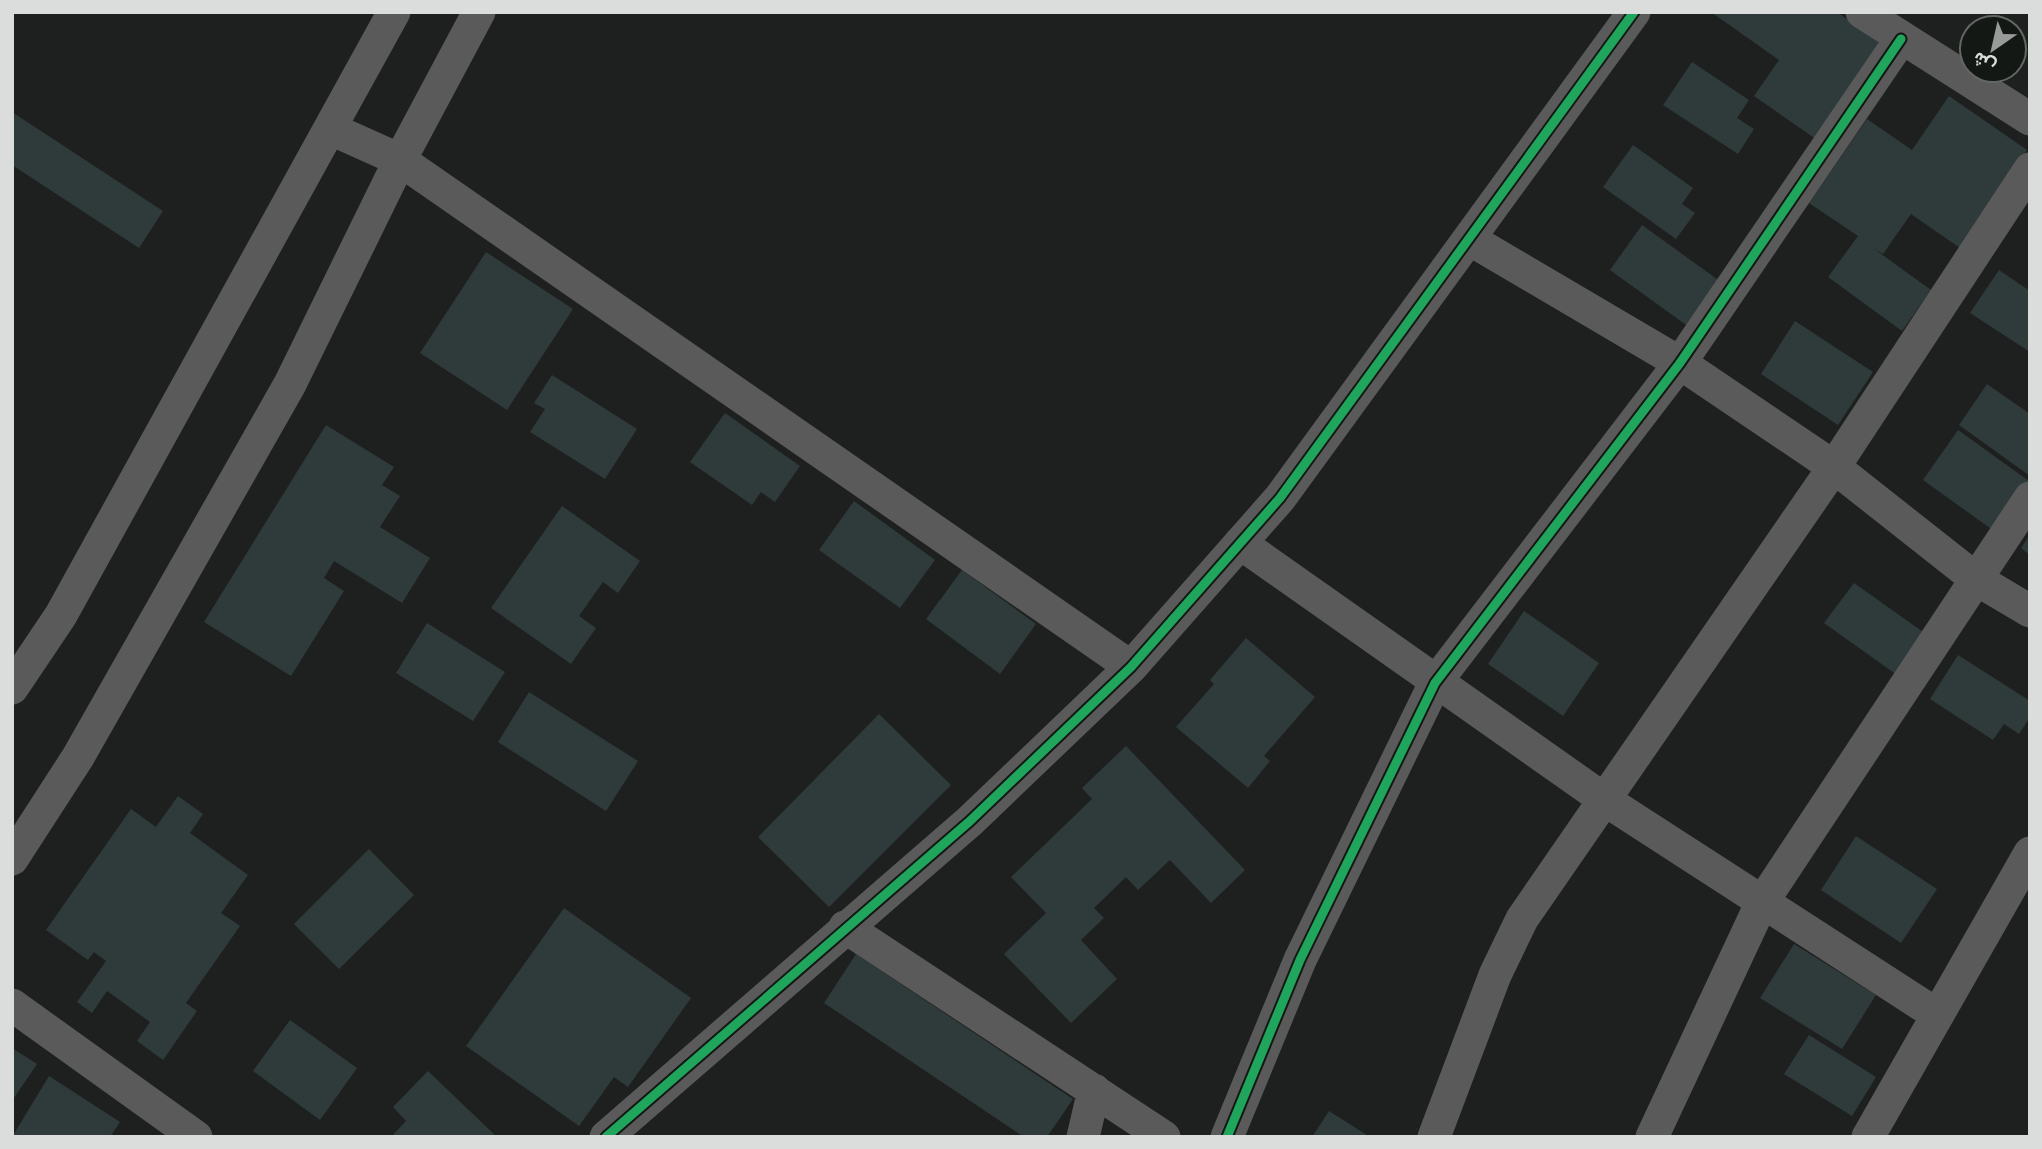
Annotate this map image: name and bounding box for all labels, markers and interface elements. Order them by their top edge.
north arrow [1958,14,2028,84]
text: ش [1968,47,2000,79]

